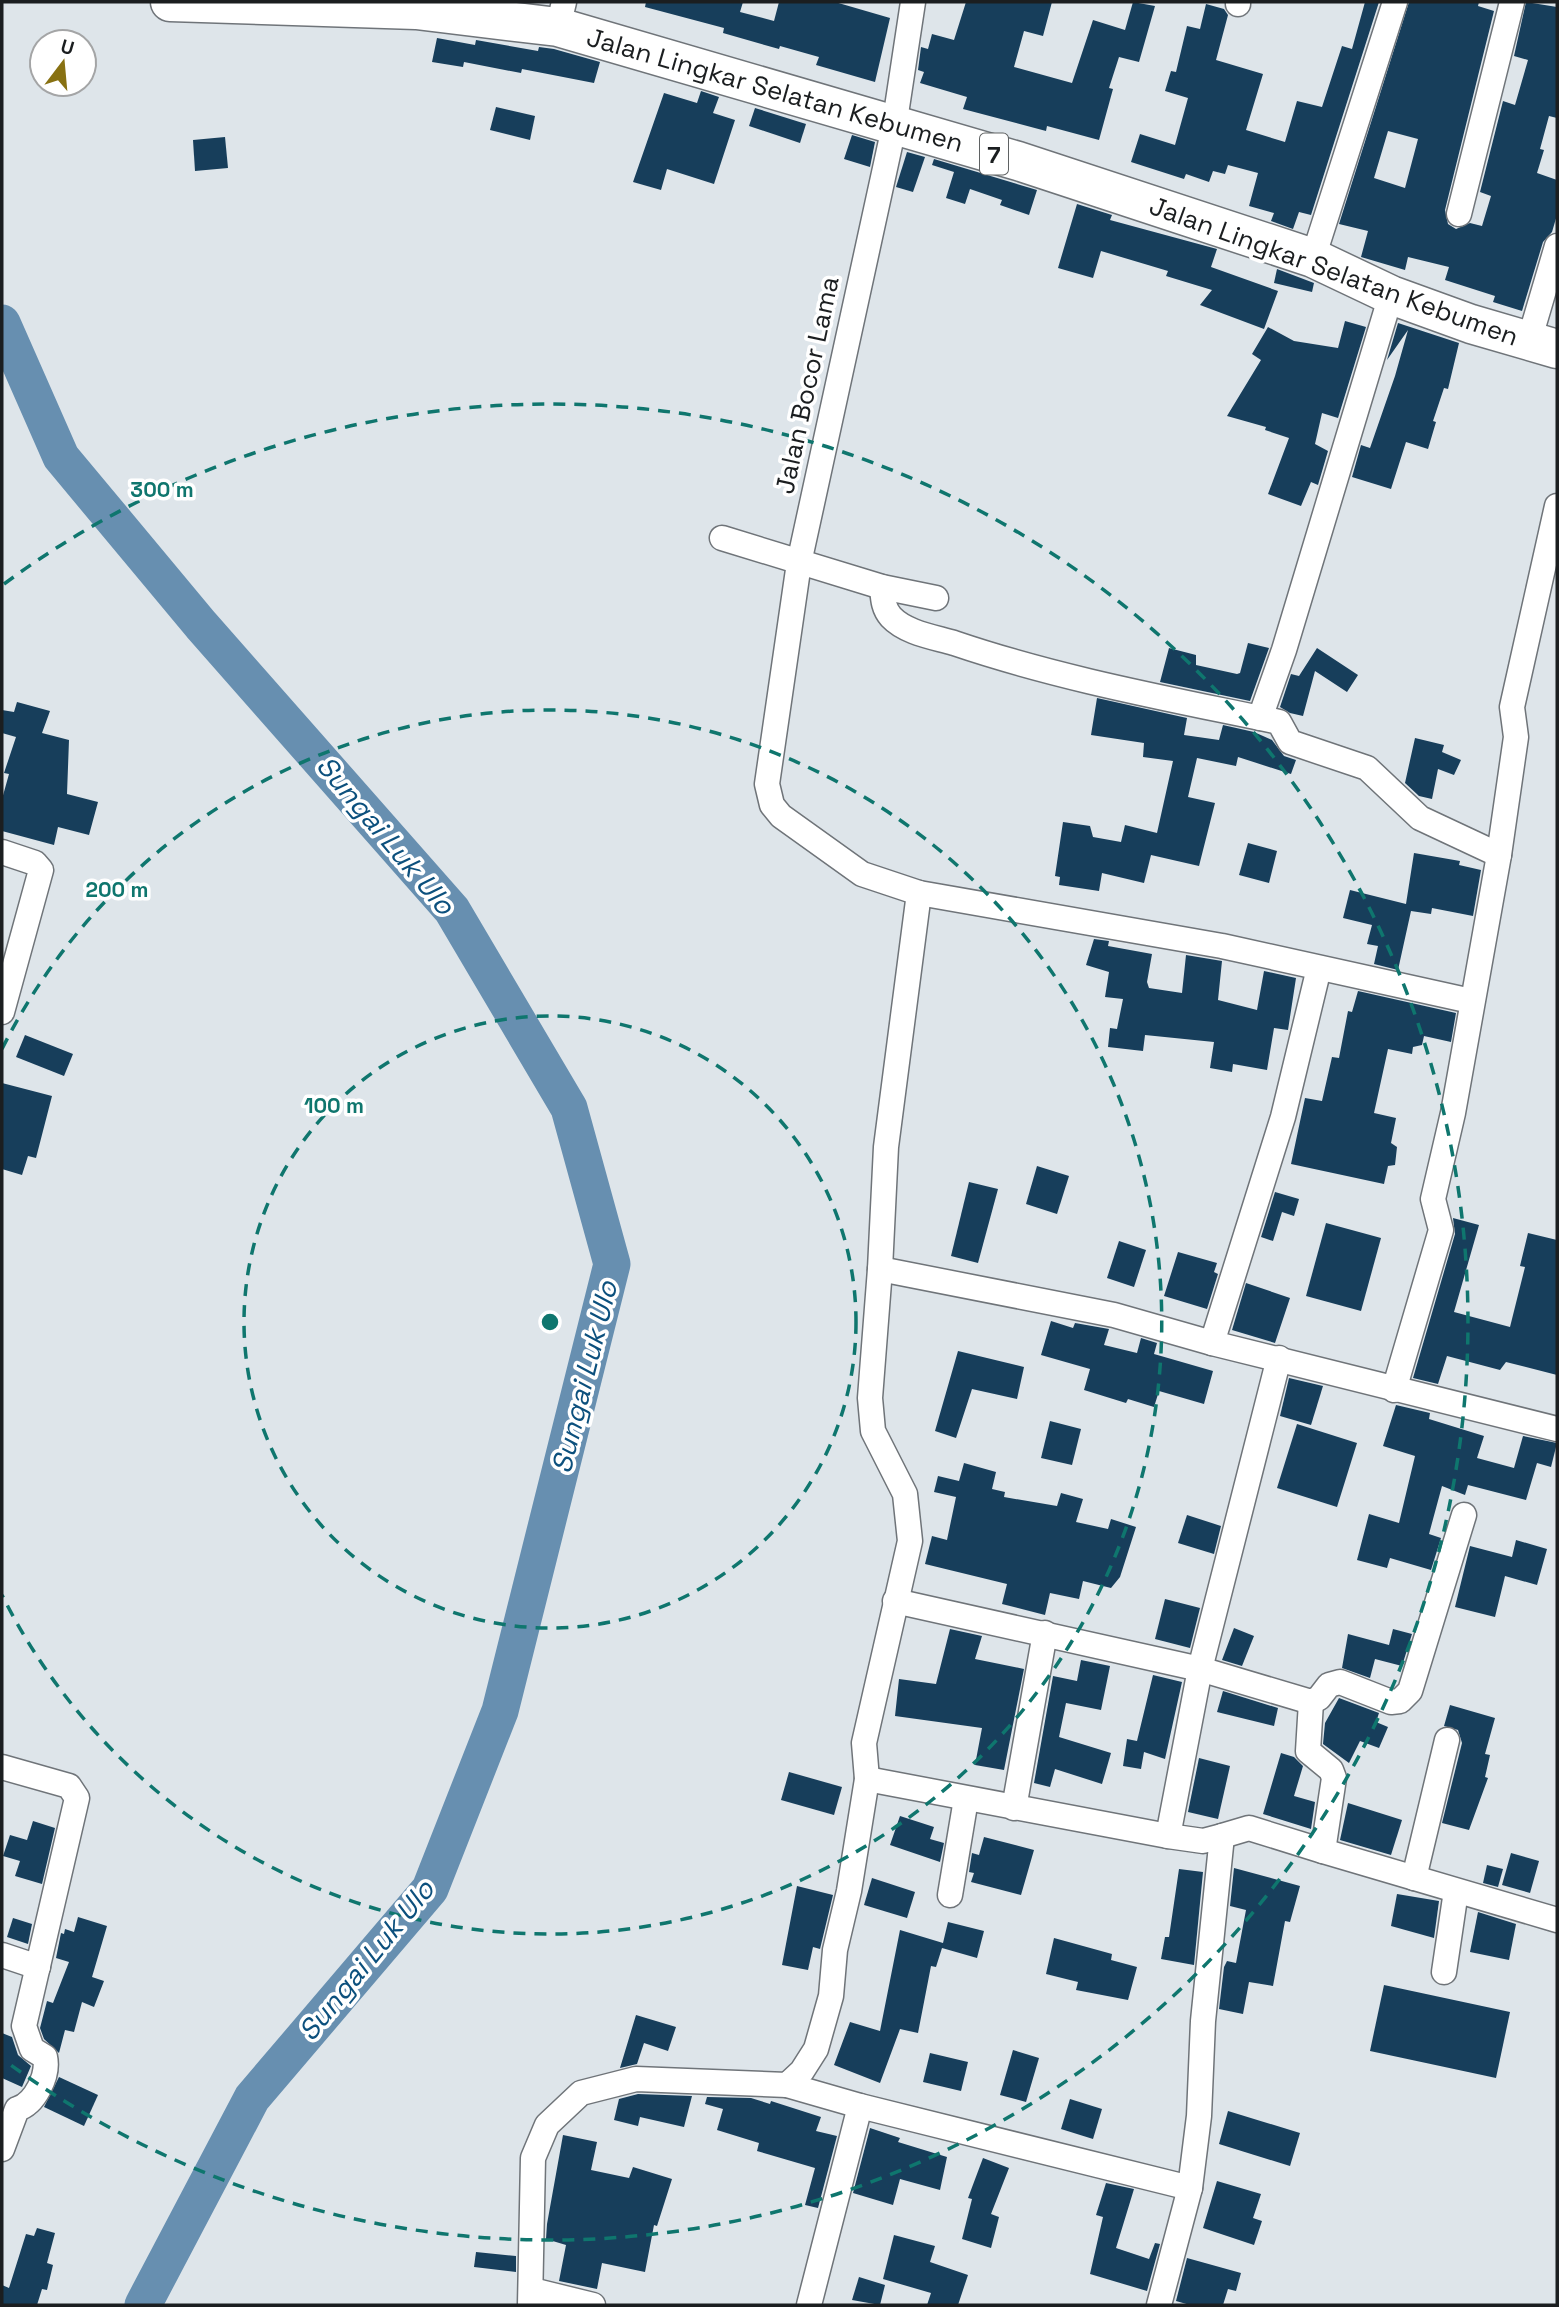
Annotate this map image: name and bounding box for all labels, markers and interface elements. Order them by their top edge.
street label: Jalan Lingkar Selatan Kebumen [583,20,967,160]
north arrow [28,28,98,98]
text: U [58,33,77,61]
road number: 7 [980,134,1008,174]
street label: Jalan Lingkar Selatan Kebumen [1145,188,1523,354]
street label: Jalan Bocor Lama [767,273,847,497]
text: 300 m [130,476,194,503]
water label: Sungai Luk Ulo [309,748,464,923]
text: 200 m [86,876,148,903]
text: 100 m [304,1092,364,1119]
water label: Sungai Luk Ulo [543,1276,625,1477]
centre of rings [538,1310,562,1334]
water label: Sungai Luk Ulo [290,1872,442,2048]

